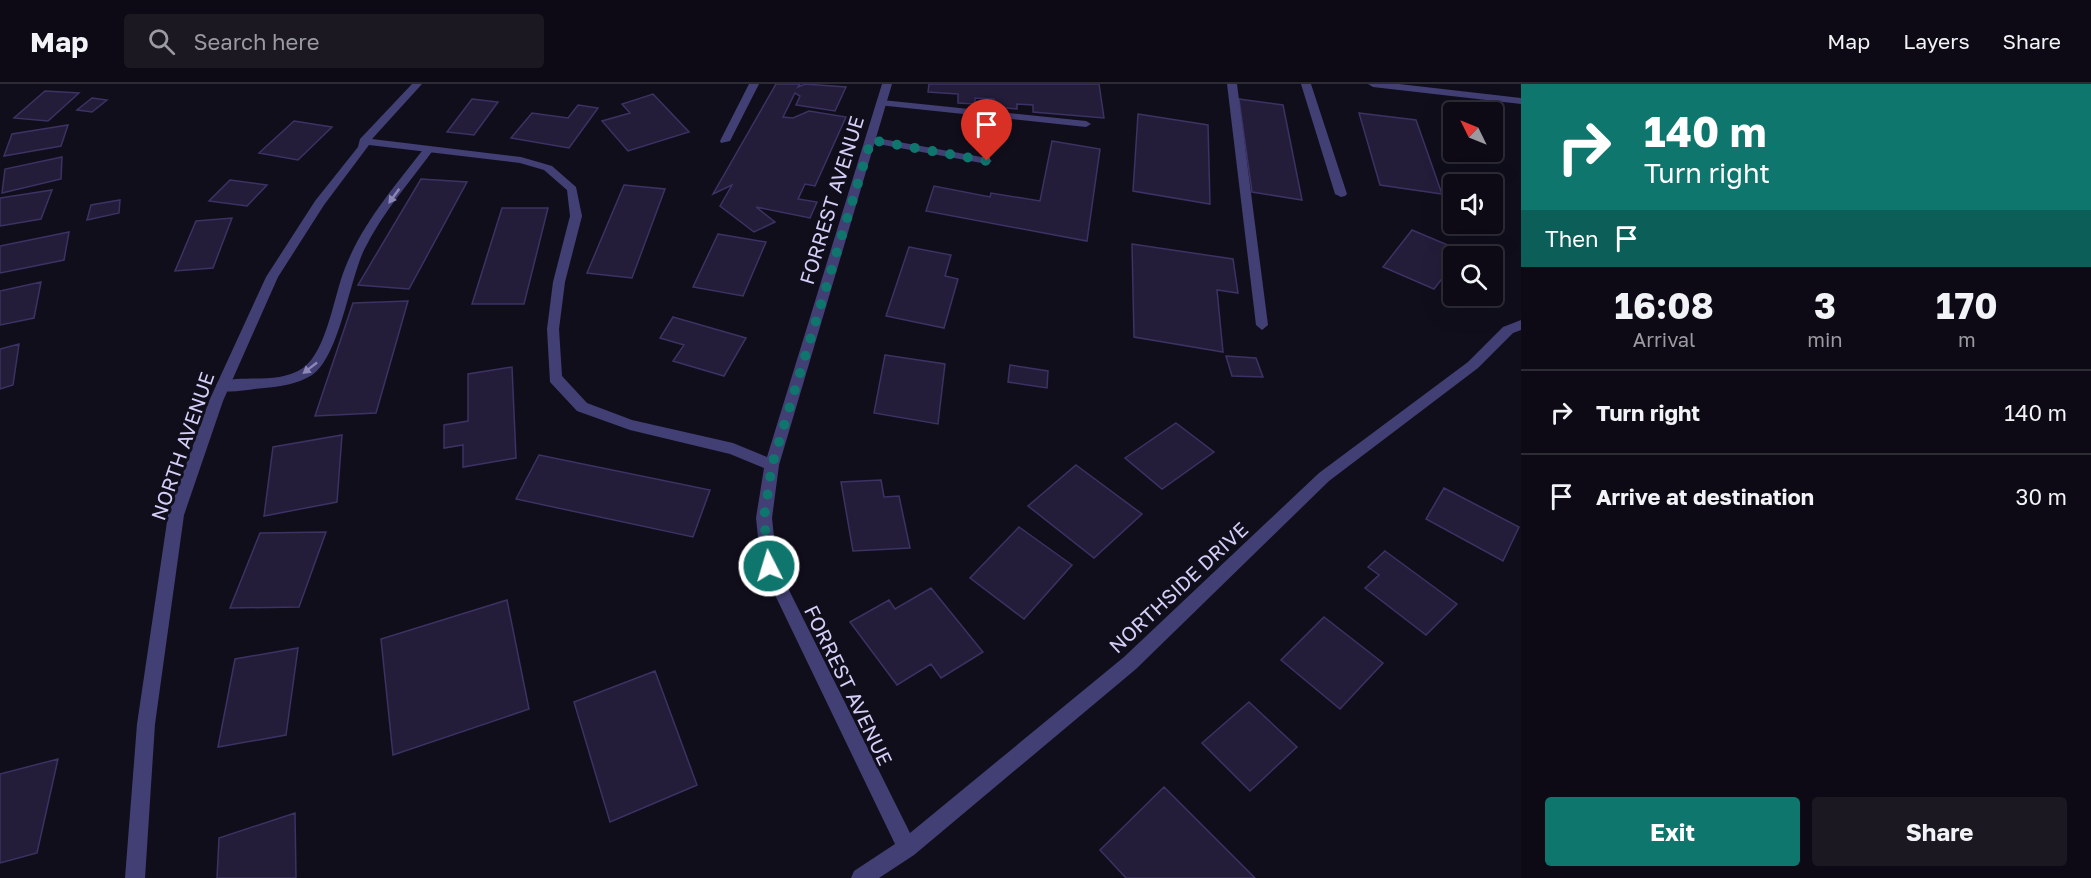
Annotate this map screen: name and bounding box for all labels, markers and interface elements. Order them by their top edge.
search box [124,14,544,68]
text: Map [30,25,88,58]
icon: search [145,25,178,58]
text: Search here [193,28,319,55]
text: Map [1827,28,1870,54]
text: Layers [1903,28,1970,54]
text: Share [2003,28,2061,54]
pin [961,99,1012,161]
north arrow [1443,102,1503,162]
map controls [1443,102,1503,306]
text: 140 m [1644,106,1766,156]
icon: arrive [970,108,1003,141]
icon: right [1545,108,1623,186]
street label: FORREST AVENUE [794,113,868,287]
text: Turn right [1644,157,1770,189]
button: sound [1443,174,1503,234]
one-way arrow [389,188,401,203]
icon: arrive [1610,222,1643,255]
text: Then [1545,225,1598,252]
button: search [1443,246,1503,306]
text: 16:08 [1614,284,1714,327]
text: 3 [1814,284,1836,327]
text: 170 [1936,284,1998,327]
text: Arrival [1633,327,1695,351]
text: min [1807,327,1843,351]
text: m [1958,327,1976,351]
one-way arrow [302,361,318,374]
street label: NORTH AVENUE [145,369,219,523]
icon: right [1545,396,1578,429]
text: Turn right [1596,399,1700,426]
text: 140 m [2004,399,2067,426]
icon: arrive [1545,480,1578,513]
text: Arrive at destination [1596,483,1814,510]
text: 30 m [2016,483,2067,510]
street label: NORTHSIDE DRIVE [1104,517,1252,657]
position arrow [737,534,801,598]
street label: FORREST AVENUE [800,601,898,769]
button: Exit [1545,797,1800,866]
button: Share [1812,797,2067,866]

